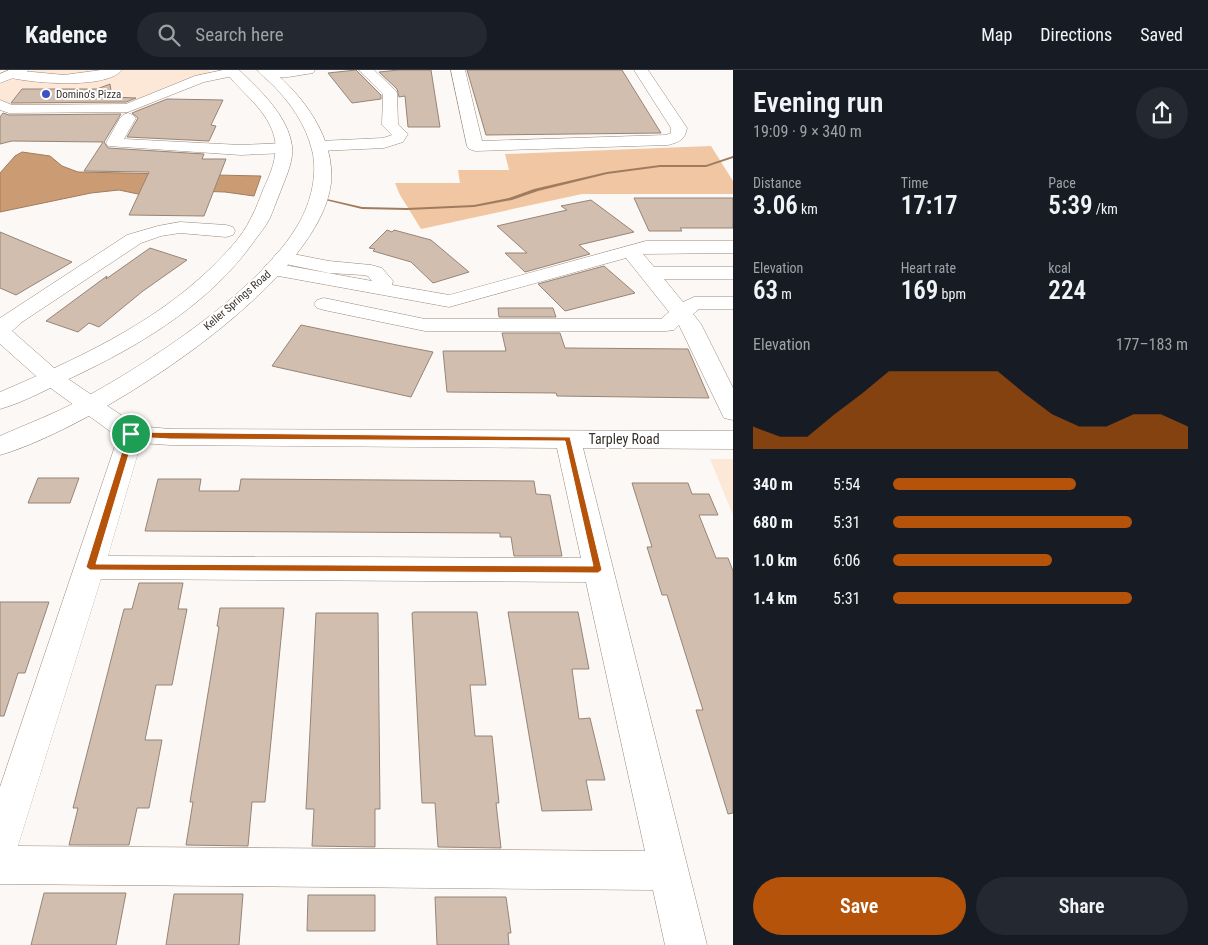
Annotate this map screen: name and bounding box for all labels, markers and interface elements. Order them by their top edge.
search box [137,12,487,57]
text: Kadence [25,21,107,49]
icon: search [155,21,183,49]
text: Search here [195,23,284,46]
text: Map [981,24,1012,45]
text: Directions [1040,24,1112,45]
text: Saved [1140,24,1183,45]
text: Evening run [753,86,883,119]
button: share [1136,87,1188,139]
marker: Domino's Pizza [40,88,52,100]
place label: Domino's Pizza [56,88,121,101]
text: 19:09 · 9 × 340 m [753,122,862,141]
text: Distance [753,175,801,191]
text: Time [901,175,928,191]
text: Pace [1048,175,1076,191]
text: 3.06 [753,191,798,220]
text: 17:17 [901,191,958,220]
text: 5:39 [1048,191,1093,220]
text: km [798,201,818,217]
text: /km [1093,201,1118,217]
text: Elevation [753,260,803,276]
text: Heart rate [901,260,956,276]
text: kcal [1048,260,1071,276]
street label: Keller Springs Road [201,268,273,333]
text: 63 [753,276,778,305]
text: 169 [901,276,938,305]
text: 224 [1048,276,1086,305]
text: m [778,286,792,302]
text: bpm [938,286,966,302]
text: Elevation [753,335,811,354]
text: 177–183 m [1116,335,1188,354]
pin [110,413,152,455]
icon: arrive [117,420,145,448]
street label: Tarpley Road [588,431,660,447]
text: 340 m [753,475,793,494]
text: 5:54 [833,475,860,494]
text: 680 m [753,513,793,532]
text: 5:31 [833,513,860,532]
text: 1.0 km [753,551,797,570]
text: 6:06 [833,551,860,570]
text: 1.4 km [753,589,797,608]
text: 5:31 [833,589,860,608]
button: Save [753,877,966,935]
button: Share [976,877,1188,935]

